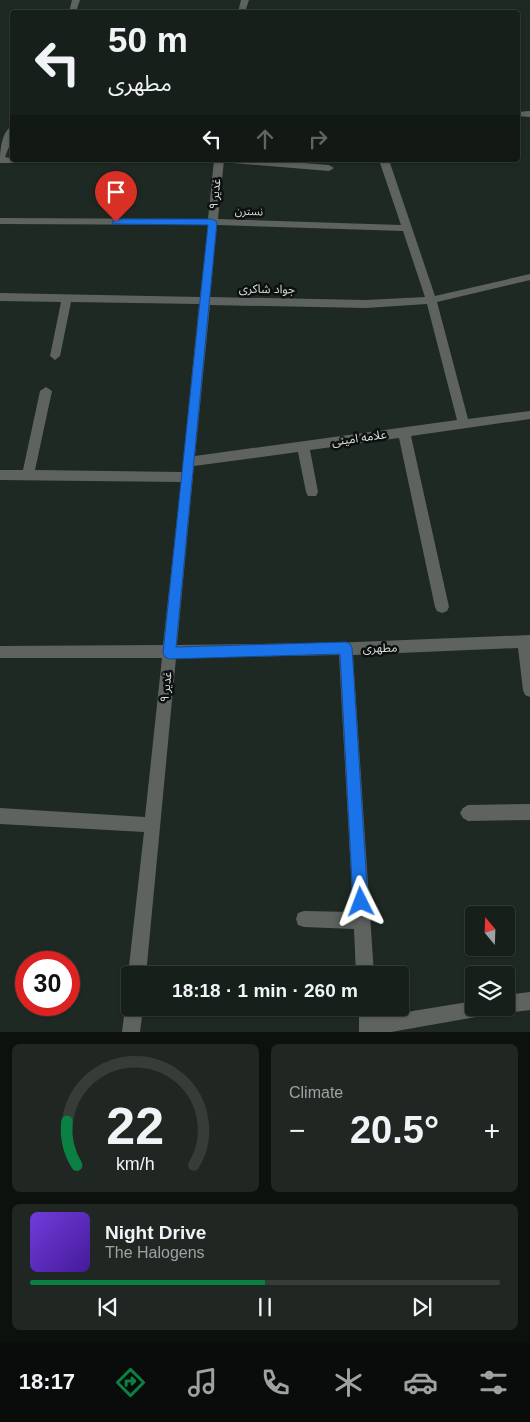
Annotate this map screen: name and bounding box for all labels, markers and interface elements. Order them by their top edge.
text: 50 m [108,20,188,59]
icon: left [25,30,90,95]
text: مطهری [108,71,172,96]
icon: left [198,125,226,153]
icon: ahead [251,125,279,153]
icon: right [304,125,332,153]
pin [95,171,137,222]
icon: arrive [102,178,130,206]
street label: غدیر ۹ [206,178,224,210]
street label: نسترن [235,205,263,218]
street label: جواد شاکری [239,282,295,296]
street label: علامه امینی [331,427,387,449]
street label: مطهری [362,641,398,655]
street label: غدیر ۹ [157,671,175,703]
position arrow [334,875,386,927]
north arrow [465,906,515,956]
map controls [465,906,515,1016]
speed limit sign: 30 [15,951,80,1016]
button: layers [465,966,515,1016]
text: 18:18 · 1 min · 260 m [172,980,358,1001]
text: Climate [289,1084,343,1101]
text: 22 [107,1097,164,1155]
text: 20.5° [350,1109,439,1151]
text: − [289,1115,305,1146]
text: + [484,1115,500,1146]
text: km/h [116,1154,155,1174]
text: Night Drive [105,1222,206,1243]
text: The Halogens [105,1244,205,1261]
icon: previous [94,1293,122,1321]
icon: pause [251,1293,279,1321]
icon: next [408,1293,436,1321]
icon: directions [113,1365,148,1400]
icon: music [185,1365,220,1400]
icon: phone [258,1365,293,1400]
icon: climate [331,1365,366,1400]
icon: car [403,1365,438,1400]
icon: filters [476,1365,511,1400]
text: 18:17 [19,1369,75,1394]

